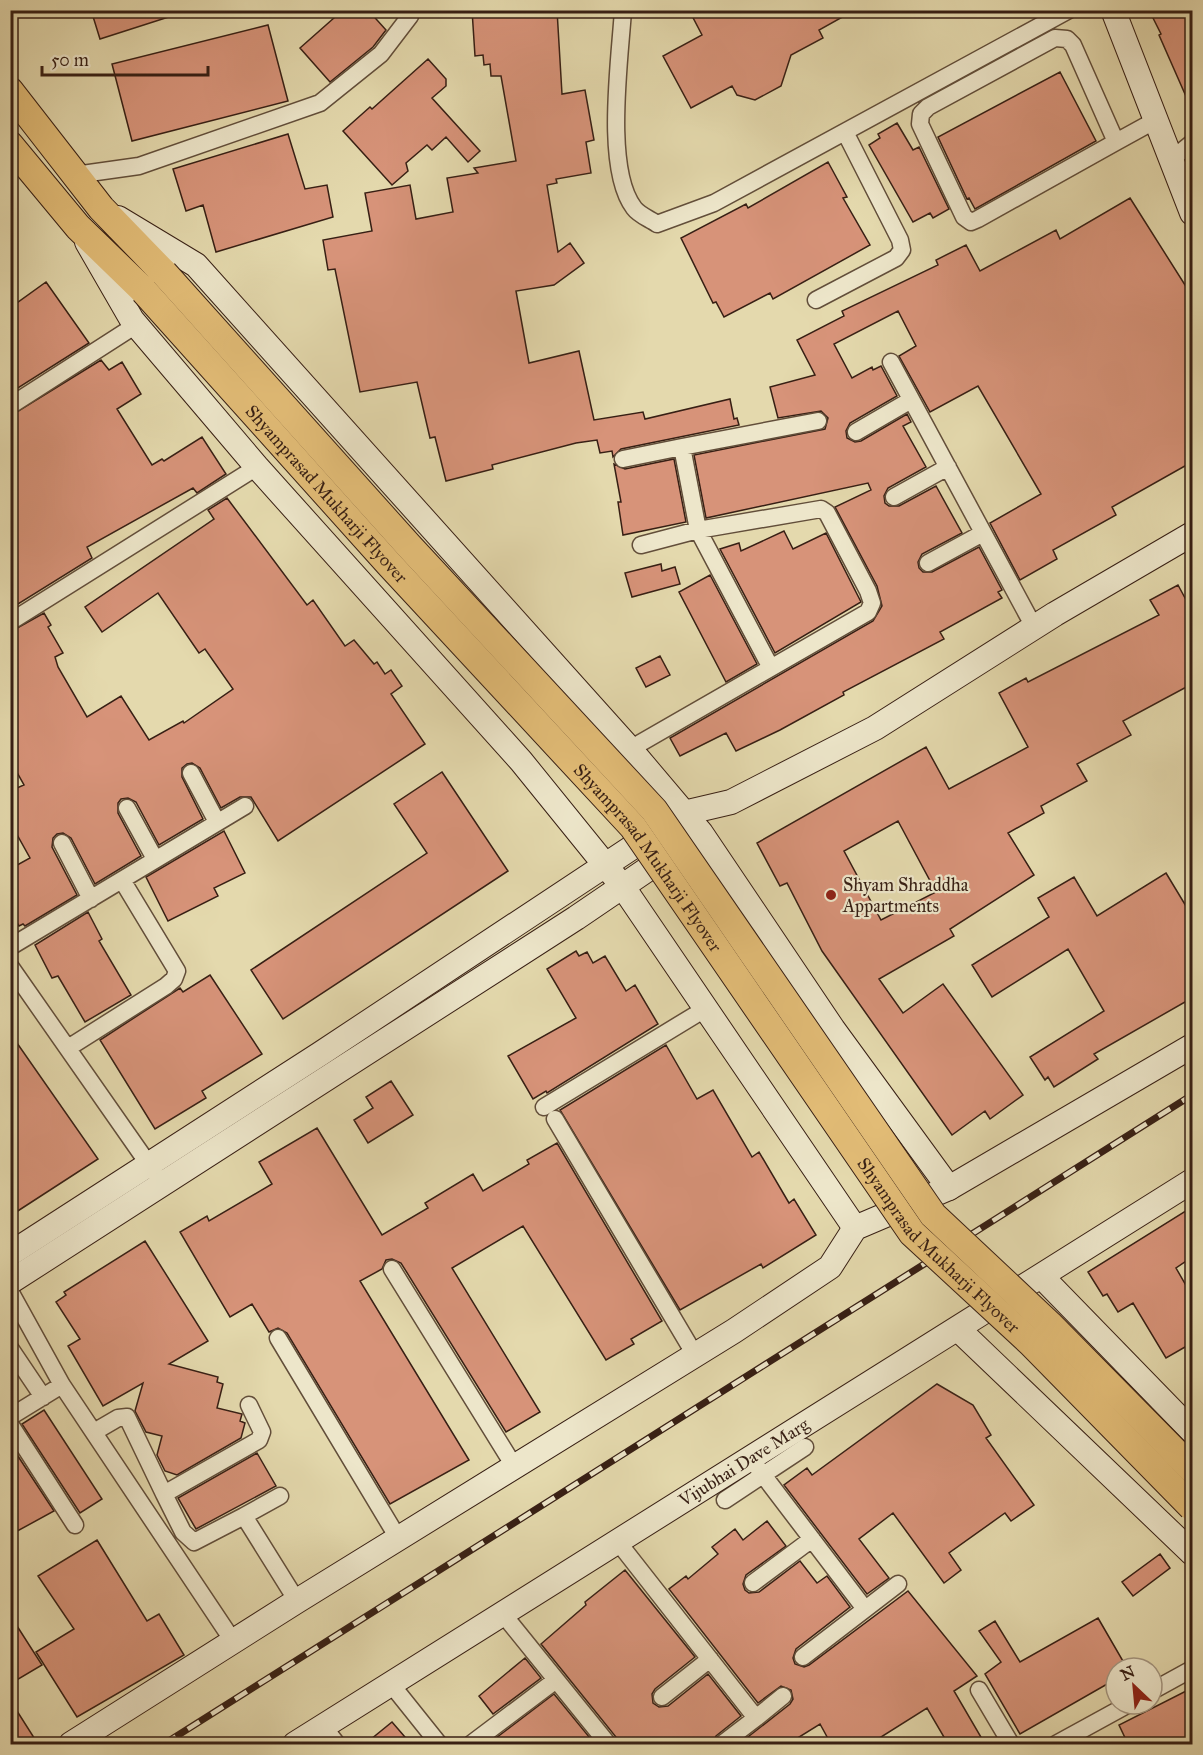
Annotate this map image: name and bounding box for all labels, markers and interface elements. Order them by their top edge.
scale bar [42,39,208,77]
text: 50 m [51,49,89,71]
street label: Shyamprasad Mukharji Flyover [241,401,412,588]
street label: Shyamprasad Mukharji Flyover [569,759,727,957]
place label: Shyam Shraddha Appartments [842,874,969,917]
marker: Shyam Shraddha Appartments [824,888,838,902]
street label: Shyamprasad Mukharji Flyover [852,1153,1025,1338]
street label: Vijubhai Dave Marg [674,1413,814,1512]
north arrow [1104,1656,1164,1716]
text: N [1117,1661,1138,1684]

